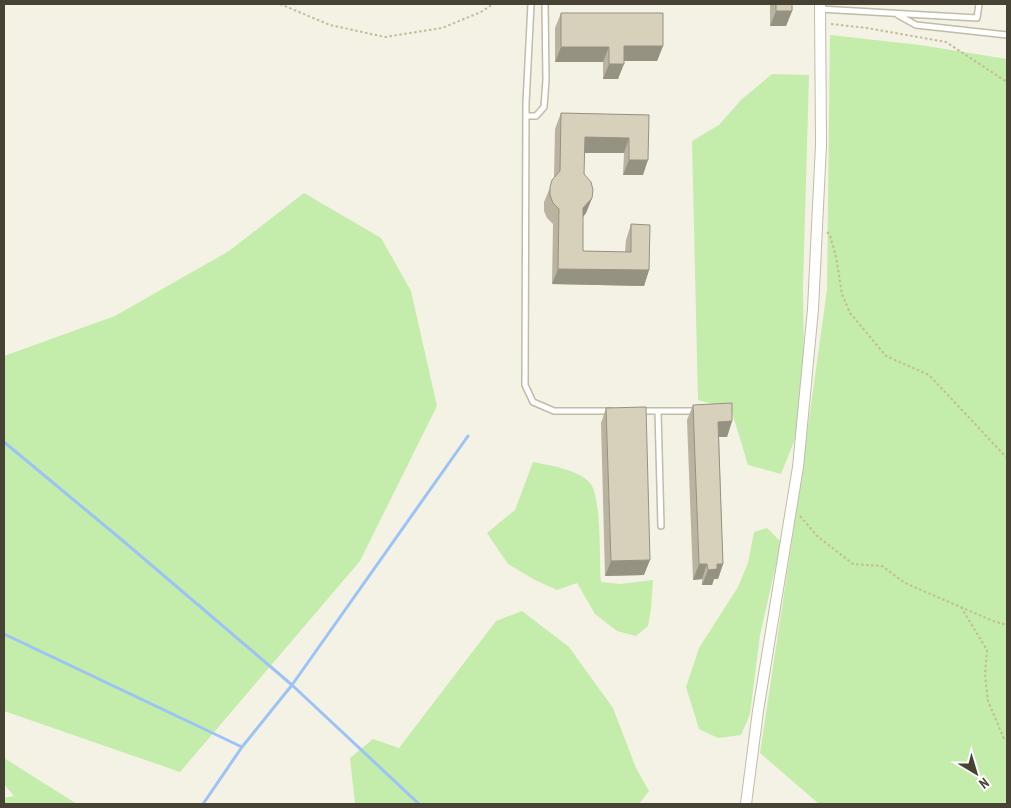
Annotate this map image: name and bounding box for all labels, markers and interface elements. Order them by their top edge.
north arrow [951,748,1001,798]
text: N [975,774,993,793]

